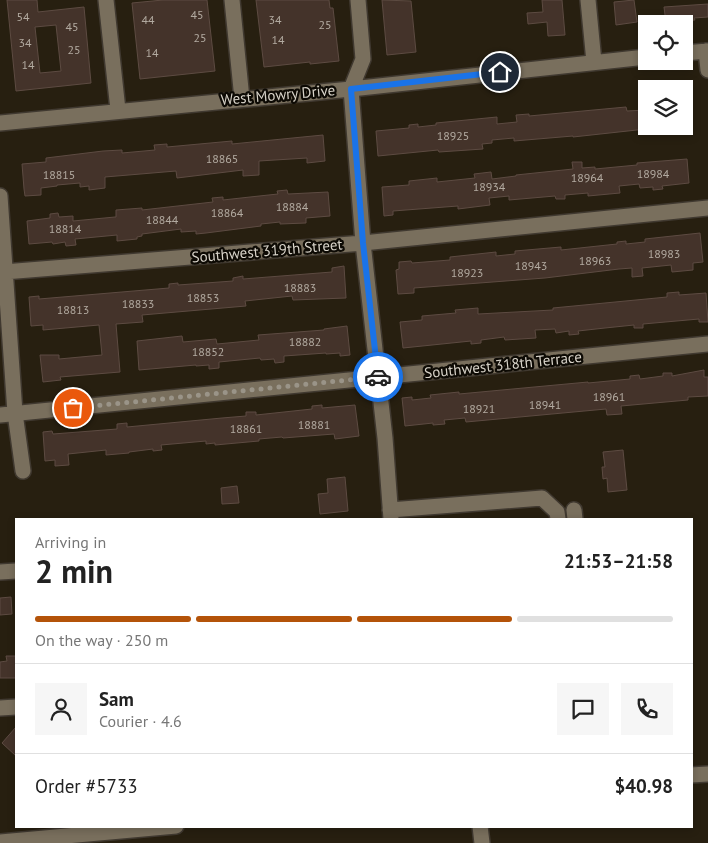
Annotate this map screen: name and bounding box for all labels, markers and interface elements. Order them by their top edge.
house number: 45 [190,7,204,22]
house number: 54 [16,9,30,24]
house number: 44 [141,12,155,27]
house number: 34 [268,12,282,27]
map controls [638,15,693,135]
button: locate [638,15,693,70]
house number: 25 [318,17,332,32]
house number: 45 [65,19,79,34]
house number: 25 [193,30,207,45]
house number: 14 [271,32,285,47]
house number: 34 [18,35,32,50]
house number: 25 [67,42,81,57]
house number: 14 [145,45,159,60]
pin [479,51,521,93]
house number: 14 [21,57,35,72]
icon: home [486,58,514,86]
street label: West Mowry Drive [220,80,336,109]
button: layers [638,80,693,135]
house number: 18925 [437,128,469,143]
house number: 18865 [206,151,238,166]
house number: 18984 [637,166,670,181]
house number: 18815 [43,167,75,182]
house number: 18964 [571,170,604,185]
house number: 18934 [473,179,506,194]
house number: 18884 [276,199,309,214]
house number: 18864 [211,205,244,220]
house number: 18844 [146,212,179,227]
house number: 18814 [49,221,82,236]
street label: Southwest 319th Street [191,234,343,267]
house number: 18983 [648,246,680,261]
house number: 18963 [579,253,611,268]
house number: 18943 [515,258,547,273]
house number: 18923 [451,265,483,280]
house number: 18883 [284,280,316,295]
house number: 18853 [187,290,219,305]
house number: 18833 [122,296,154,311]
house number: 18813 [57,302,89,317]
house number: 18882 [289,334,321,349]
house number: 18852 [192,344,224,359]
street label: Southwest 318th Terrace [423,347,583,382]
courier [353,352,403,402]
icon: car [364,363,392,391]
pin [52,387,94,429]
house number: 18961 [593,389,625,404]
icon: bag [59,394,87,422]
house number: 18941 [529,397,561,412]
house number: 18921 [463,401,495,416]
house number: 18881 [298,417,330,432]
house number: 18861 [230,421,262,436]
text: Arriving in [35,532,106,552]
text: 21:53–21:58 [564,549,673,573]
text: 2 min [35,550,113,592]
text: On the way · 250 m [35,630,168,650]
button: person [35,683,87,735]
button: chat [557,683,609,735]
button: phone [621,683,673,735]
text: Sam [99,687,134,711]
text: Courier · 4.6 [99,711,182,731]
text: Order #5733 [35,774,138,798]
text: $40.98 [614,774,673,798]

